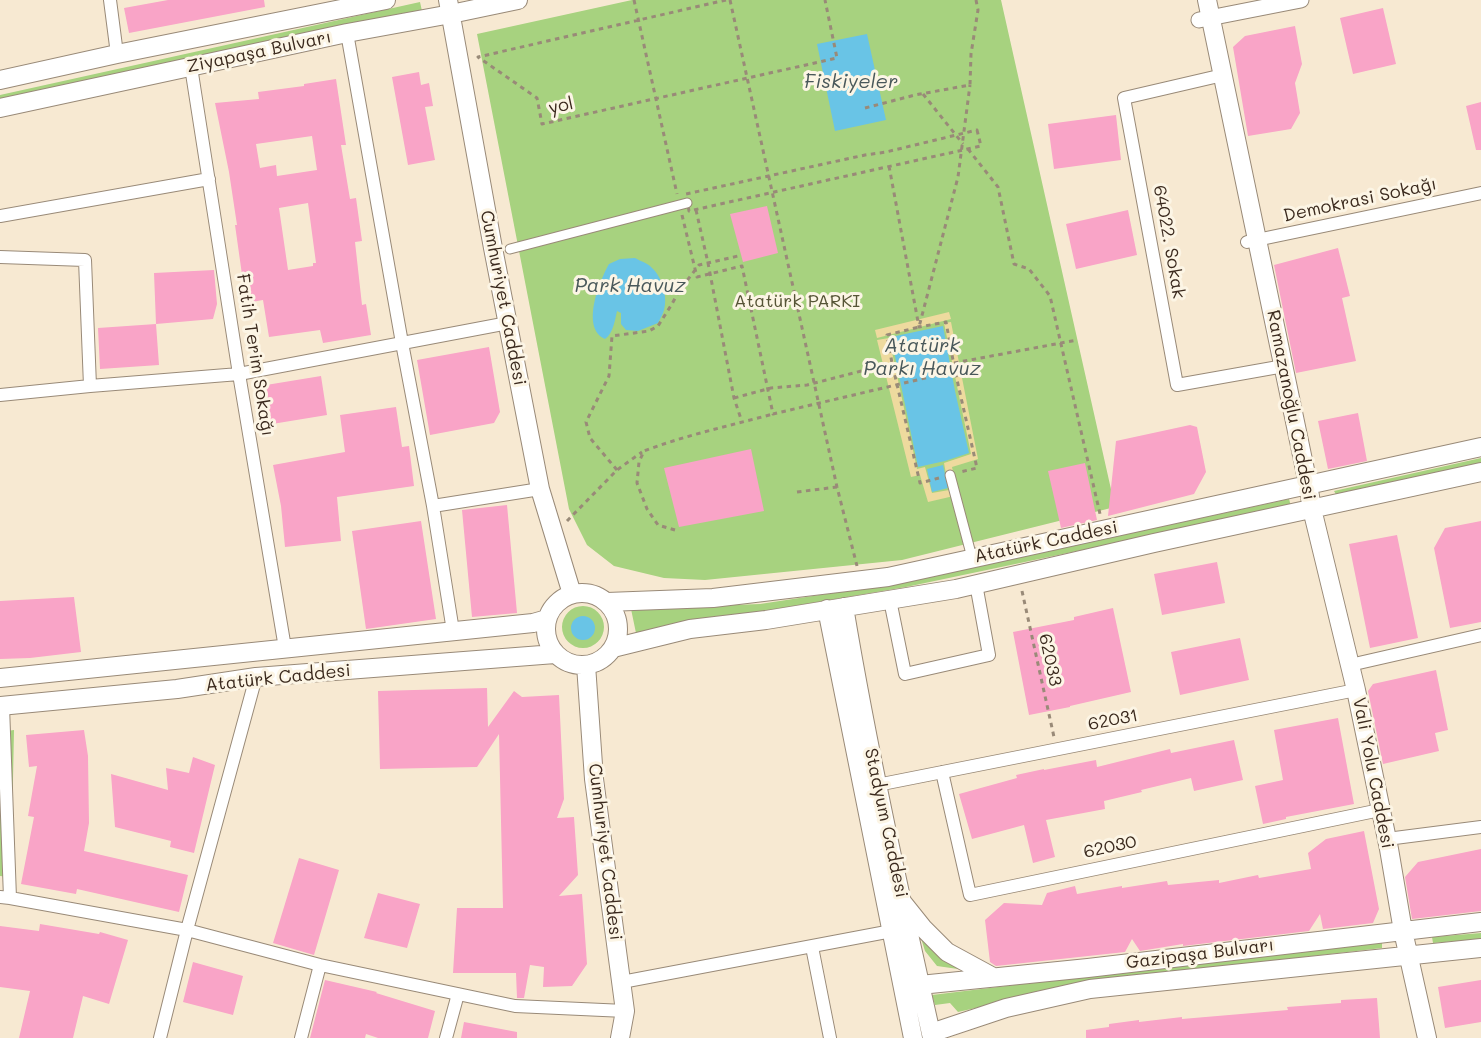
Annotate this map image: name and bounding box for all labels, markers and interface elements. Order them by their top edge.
street label: Ziyapaşa Bulvarı [185,26,333,78]
water label: Fiskiyeler [804,70,898,94]
street label: yol [547,93,575,119]
street label: Demokrasi Sokağı [1281,173,1439,227]
street label: 64022. Sokak [1148,184,1190,300]
street label: Cumhuriyet Caddesi [475,209,531,387]
street label: Fatih Terim Sokağı [231,272,279,438]
water label: Park Havuz [574,274,686,298]
park label: Atatürk PARKI [734,290,860,312]
street label: Ramazanoğlu Caddesi [1262,308,1320,502]
water label: Atatürk Parkı Havuz [863,334,981,381]
street label: Atatürk Caddesi [972,516,1120,568]
street label: 62033 [1034,632,1066,688]
street label: Atatürk Caddesi [204,660,352,696]
street label: Vali Yolu Caddesi [1348,696,1398,850]
street label: 62031 [1086,705,1140,735]
street label: Stadyum Caddesi [860,746,912,900]
street label: Cumhuriyet Caddesi [583,762,627,942]
street label: 62030 [1082,831,1138,863]
street label: Gazipaşa Bulvarı [1125,934,1275,974]

